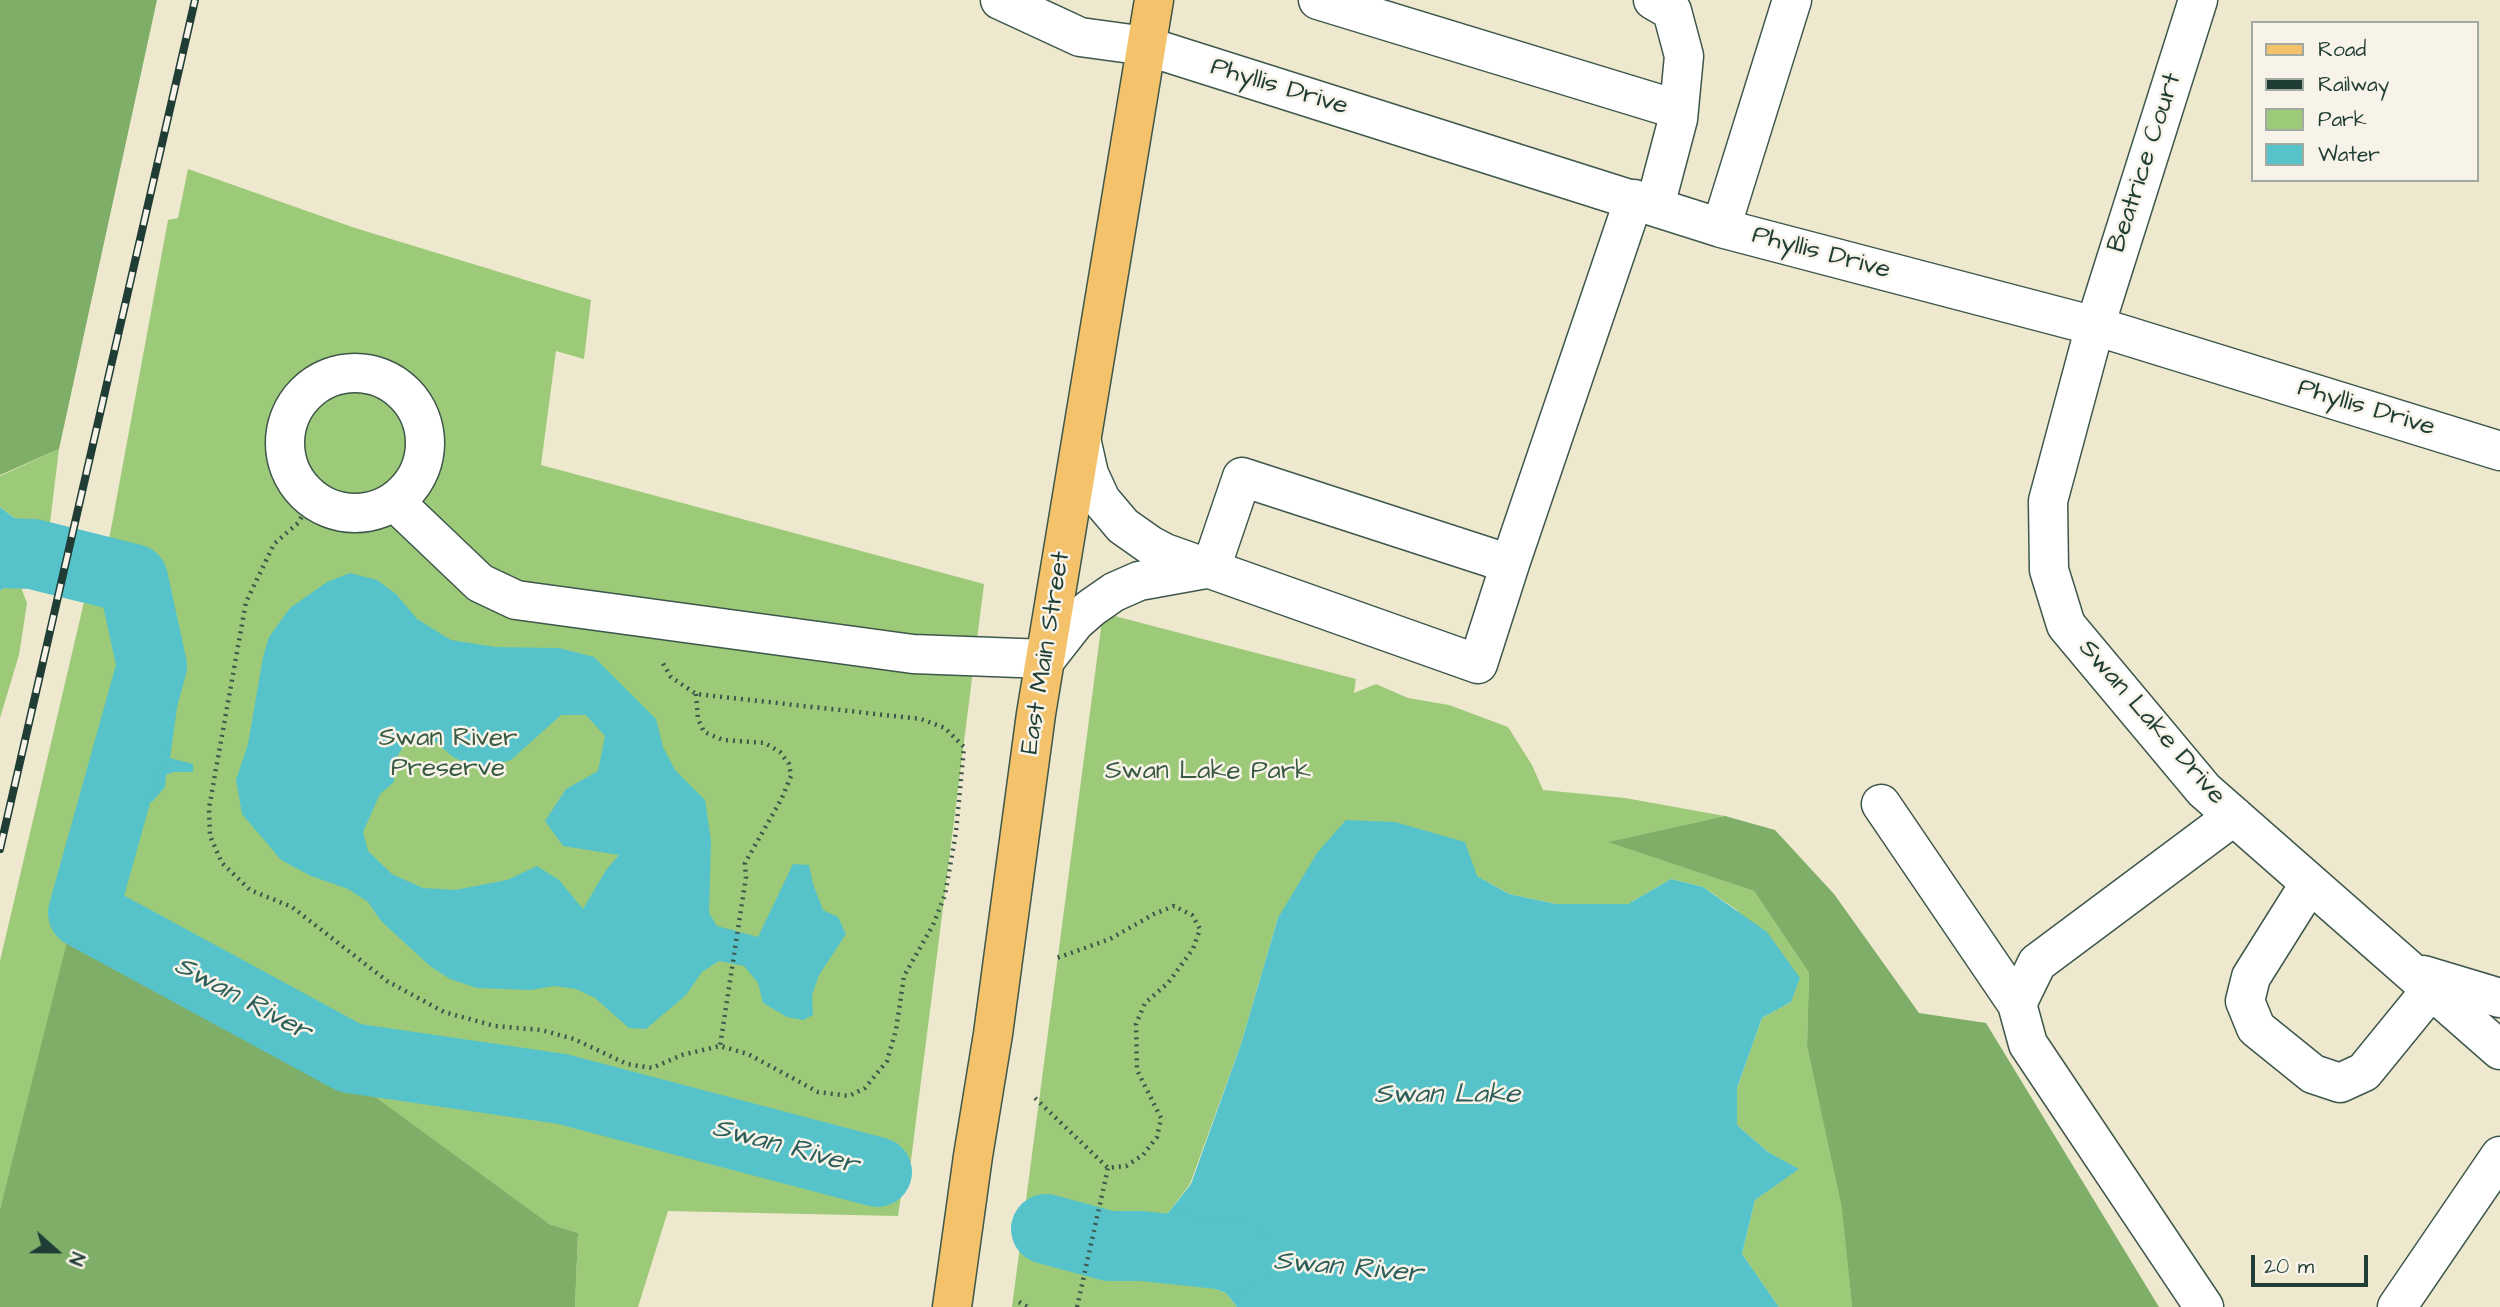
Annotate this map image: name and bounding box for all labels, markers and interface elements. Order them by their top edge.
legend [2252,21,2479,182]
text: Road [2318,35,2366,64]
street label: Phyllis Drive [1207,52,1351,124]
street label: Beatrice Court [2102,69,2190,257]
text: Railway [2318,70,2389,99]
text: Park [2318,105,2367,134]
text: Water [2318,140,2380,169]
street label: Phyllis Drive [1748,221,1894,287]
street label: Phyllis Drive [2294,373,2438,445]
street label: East Main Street [1016,549,1078,757]
street label: Swan Lake Drive [2071,634,2231,812]
park label: Swan River Preserve [379,724,517,786]
park label: Swan Lake Park [1105,757,1311,789]
water label: Swan River [168,950,316,1050]
water label: Swan Lake [1374,1079,1520,1113]
water label: Swan River [708,1112,862,1184]
north arrow [21,1216,91,1286]
scale bar [2255,1240,2372,1284]
water label: Swan River [1272,1246,1424,1292]
text: N [61,1248,91,1269]
text: 20 m [2264,1252,2314,1281]

